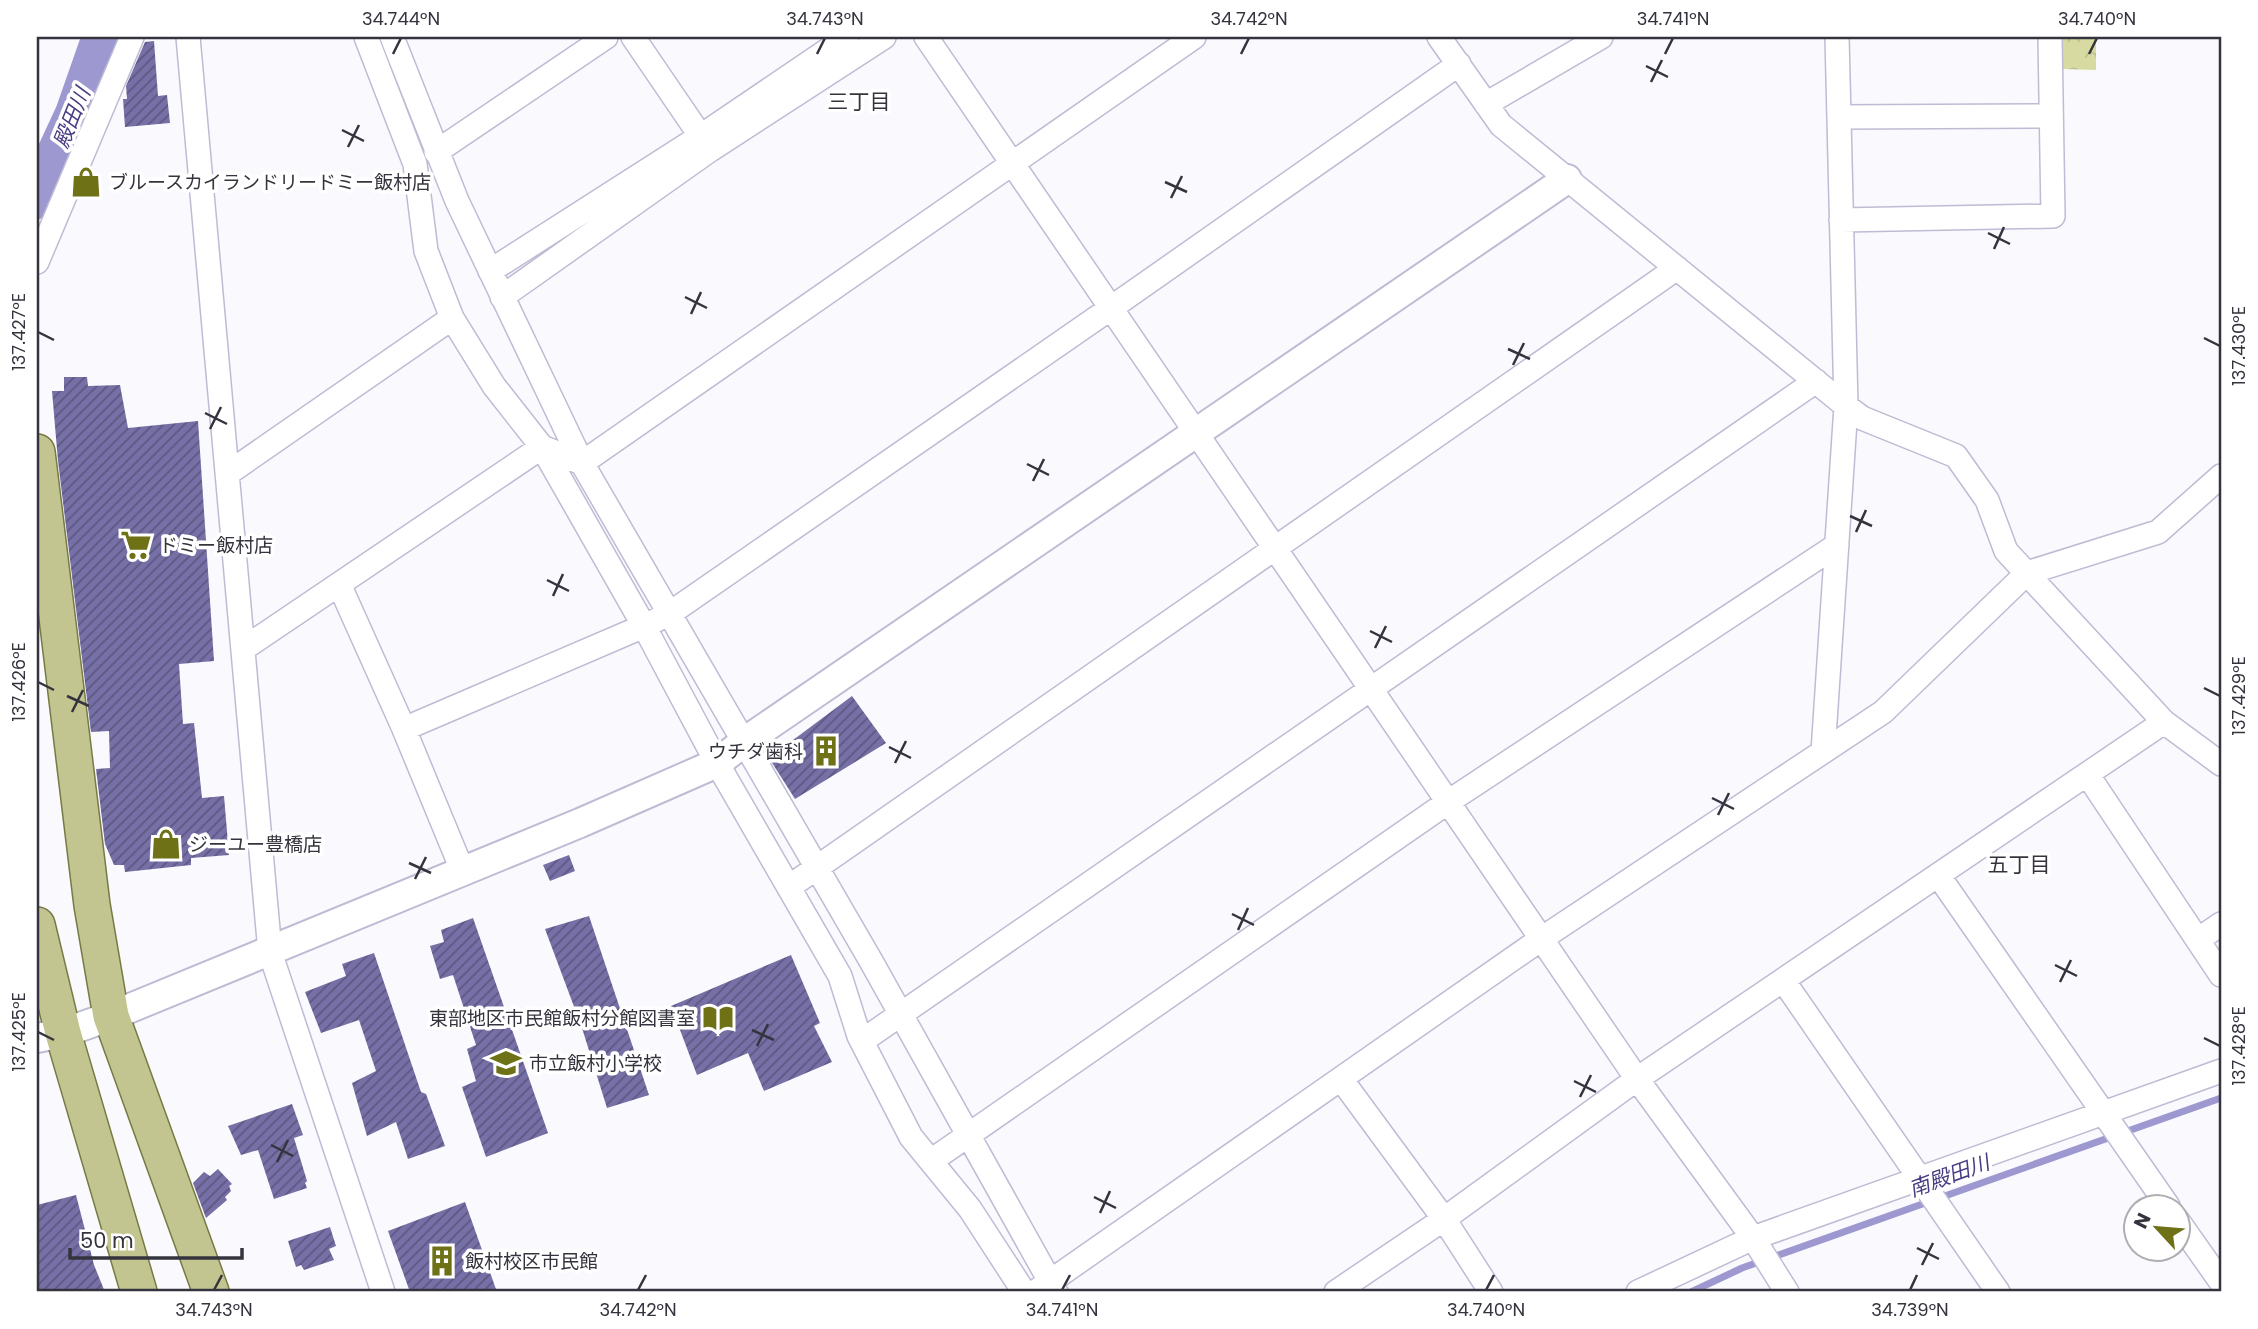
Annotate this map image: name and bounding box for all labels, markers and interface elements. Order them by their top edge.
text: 34.744°N [362,6,440,31]
text: 34.743°N [786,6,864,31]
text: 34.742°N [1210,6,1288,31]
text: 34.741°N [1637,6,1709,31]
text: 34.740°N [2058,6,2136,31]
water label: 殿田川 [46,81,98,152]
district label: 三丁目 [828,87,891,116]
shop icon: ブルースカイランドリードミー飯村店 [69,165,103,199]
place label: ブルースカイランドリードミー飯村店 [109,169,431,196]
text: 137.427°E [6,293,31,371]
text: 137.430°E [2226,306,2251,386]
supermarket icon: ドミー飯村店 [119,528,153,562]
place label: ドミー飯村店 [159,532,273,559]
text: 137.426°E [6,642,31,722]
text: 137.429°E [2226,656,2251,736]
building icon: ウチダ歯科 [809,734,843,768]
place label: ウチダ歯科 [708,738,803,765]
shop icon: ジーユー豊橋店 [149,827,183,861]
place label: ジーユー豊橋店 [189,831,322,858]
district label: 五丁目 [1988,850,2051,879]
text: 137.425°E [6,992,31,1072]
library icon: 東部地区市民館飯村分館図書室 [701,1001,735,1035]
place label: 東部地区市民館飯村分館図書室 [429,1005,695,1032]
text: 137.428°E [2226,1006,2251,1086]
school or university icon: 市立飯村小学校 [489,1046,523,1080]
place label: 市立飯村小学校 [529,1050,662,1077]
water label: 南殿田川 [1904,1147,1995,1204]
north arrow [2122,1192,2192,1262]
text: N [2127,1208,2157,1233]
scale bar [70,1217,242,1261]
text: 50 m [80,1226,134,1255]
building icon: 飯村校区市民館 [425,1244,459,1278]
place label: 飯村校区市民館 [465,1248,598,1275]
text: 34.743°N [175,1297,253,1322]
text: 34.742°N [599,1297,677,1322]
text: 34.741°N [1026,1297,1098,1322]
text: 34.740°N [1447,1297,1525,1322]
text: 34.739°N [1871,1297,1949,1322]

